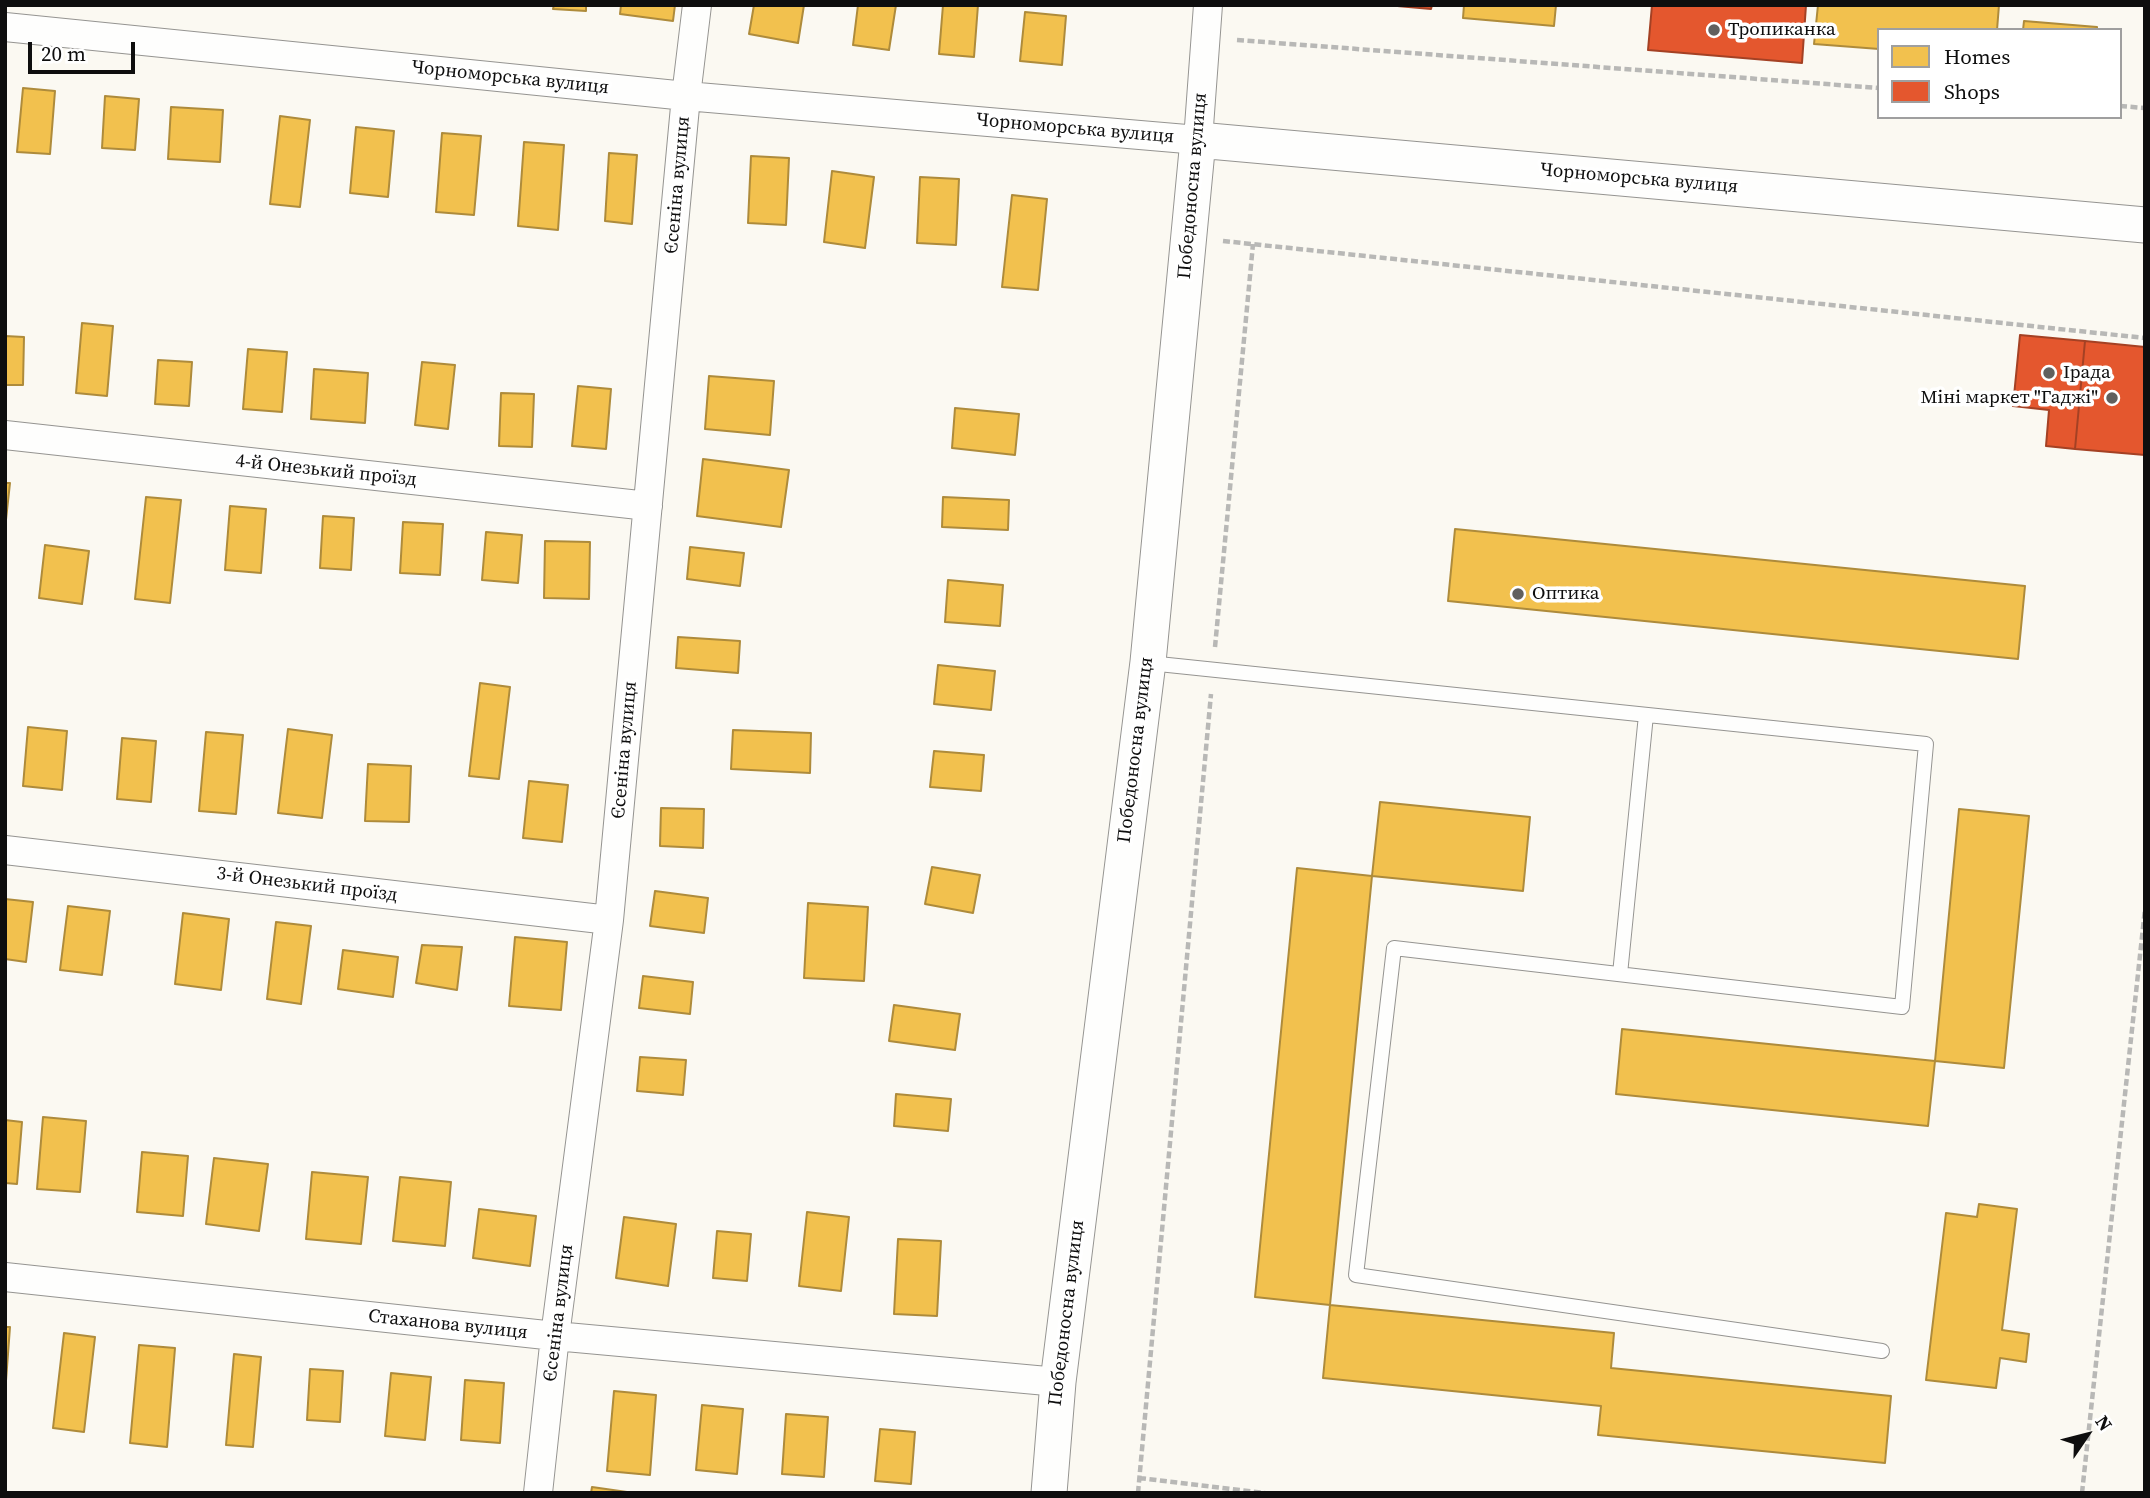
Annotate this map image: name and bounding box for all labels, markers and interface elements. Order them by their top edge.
place label: Тропиканка [1728,19,1836,41]
marker: Тропиканка [1706,22,1722,38]
scale bar [32,28,138,72]
legend [1877,28,2122,119]
text: 20 m [41,39,86,68]
text: Homes [1944,42,2010,71]
street label: Чорноморська вулиця [410,56,610,100]
text: Shops [1944,77,2000,106]
street label: Победоносна вулиця [1173,92,1213,280]
street label: Чорноморська вулиця [975,109,1175,149]
street label: Єсеніна вулиця [661,115,695,255]
street label: Чорноморська вулиця [1539,159,1739,199]
place label: Ірада [2063,362,2111,384]
marker: Ірада [2041,365,2057,381]
place label: Міні маркет "Гаджі" [1920,387,2098,409]
marker: Міні маркет "Гаджі" [2104,390,2120,406]
street label: 4-й Онезький проїзд [234,450,418,492]
place label: Оптика [1532,583,1599,605]
marker: Оптика [1510,586,1526,602]
street label: Победоносна вулиця [1113,656,1159,844]
street label: Єсеніна вулиця [608,680,642,820]
street label: 3-й Онезький проїзд [215,863,399,907]
street label: Победоносна вулиця [1044,1219,1090,1407]
street label: Єсеніна вулиця [539,1243,579,1383]
street label: Стаханова вулиця [367,1305,529,1345]
north arrow [2052,1400,2122,1470]
text: N [2090,1410,2119,1436]

